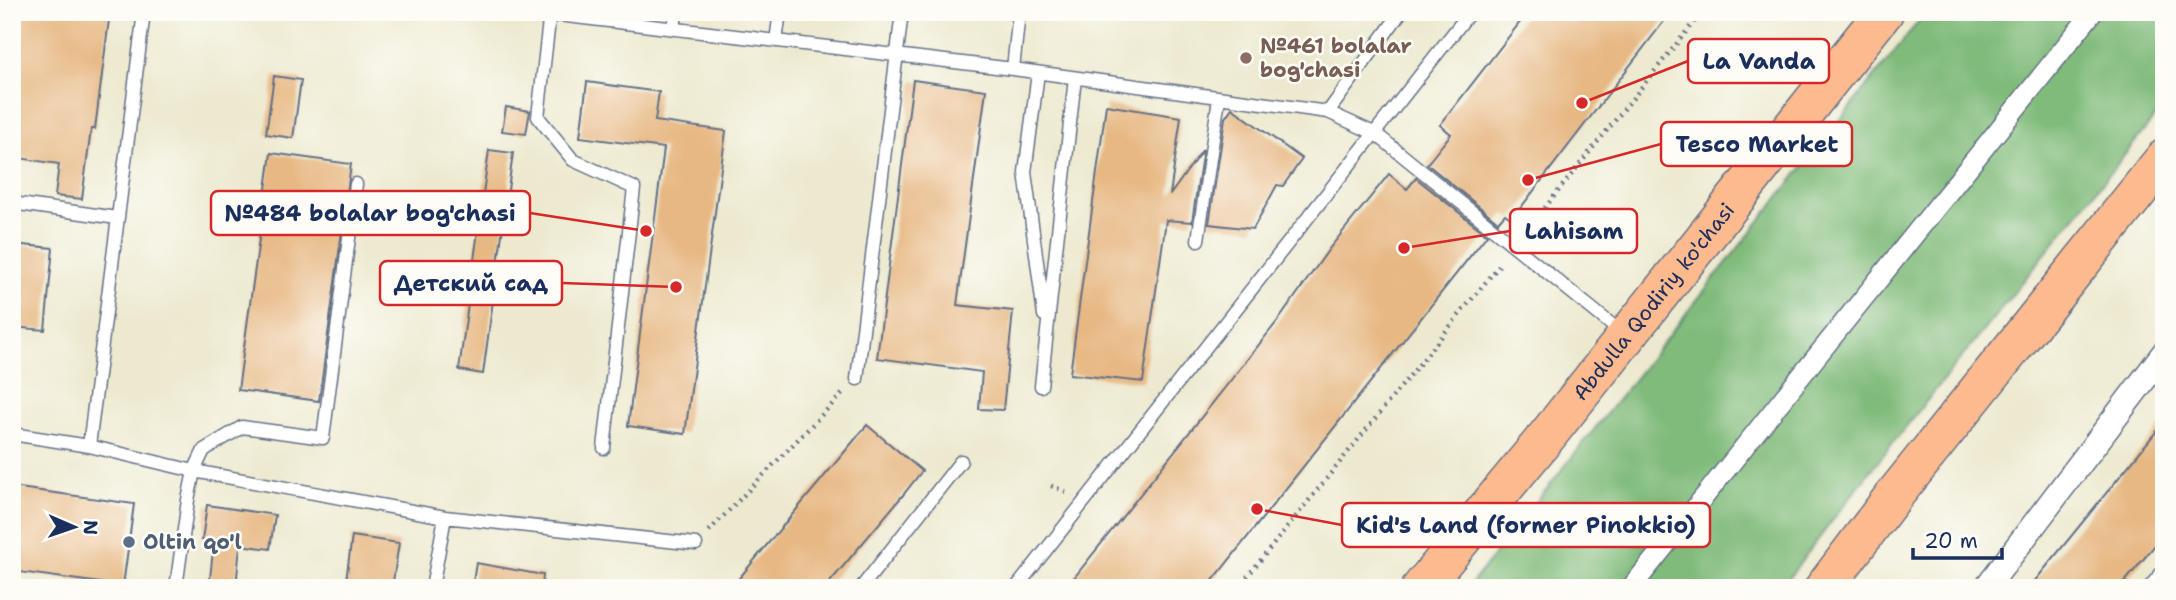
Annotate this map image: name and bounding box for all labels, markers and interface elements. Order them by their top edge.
place label: №461 bolalar bog'chasi [1260,32,1412,84]
callout: La Vanda [1688,39,1829,83]
text: La Vanda [1703,46,1816,76]
marker: №461 bolalar bog'chasi [1238,50,1254,66]
callout: Tesco Market [1661,122,1852,166]
text: Tesco Market [1676,129,1838,159]
callout: №484 bolalar bog'chasi [211,191,530,235]
street label: Abdulla Qodiriy ko'chasi [1566,197,1741,406]
text: №484 bolalar bog'chasi [224,198,516,228]
callout: Lahisam [1510,209,1637,253]
text: Lahisam [1525,216,1624,246]
callout: Детский сад [380,261,562,305]
text: Детский сад [394,268,548,298]
north arrow [38,491,108,562]
callout: Kid's Land (former Pinokkio) [1342,503,1710,547]
text: Kid's Land (former Pinokkio) [1356,510,1696,540]
scale bar [1913,516,2003,560]
text: N [78,520,103,536]
text: 20 m [1924,527,1978,555]
place label: Oltin qo'l [143,528,242,556]
marker: Oltin qo'l [121,534,137,550]

